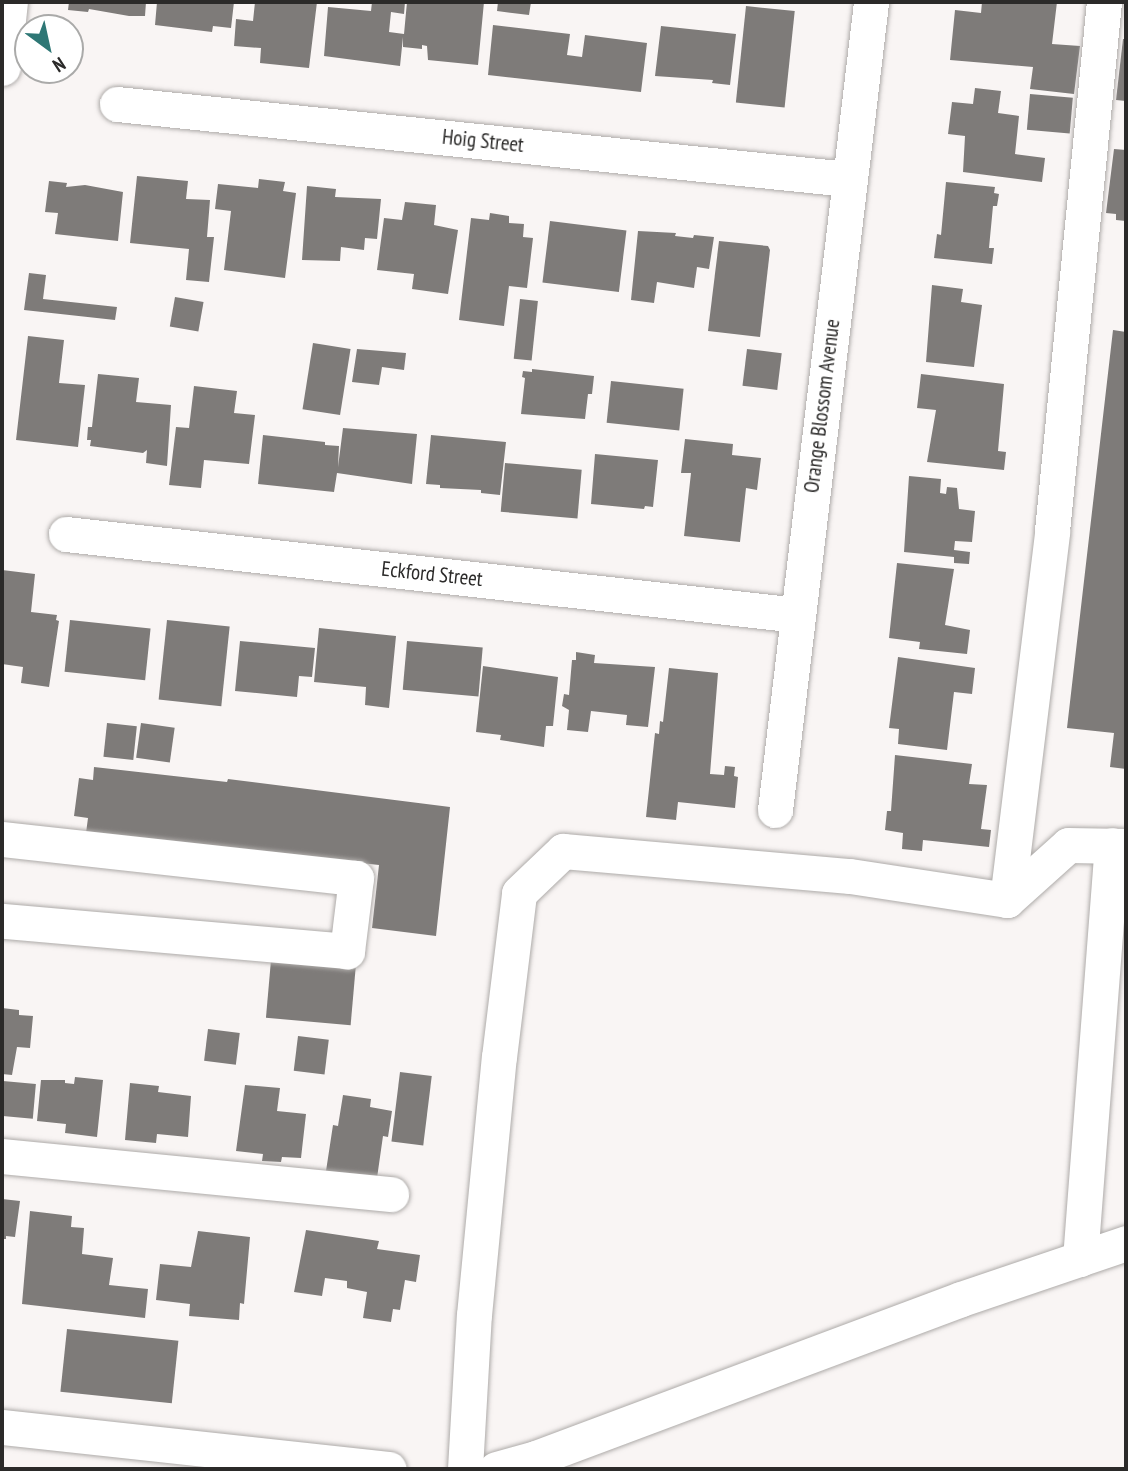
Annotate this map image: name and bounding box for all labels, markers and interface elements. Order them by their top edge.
north arrow [14,14,84,84]
text: N [49,52,70,78]
street label: Hoig Street [441,124,525,158]
street label: Orange Blossom Avenue [799,317,845,495]
street label: Eckford Street [380,556,484,592]

